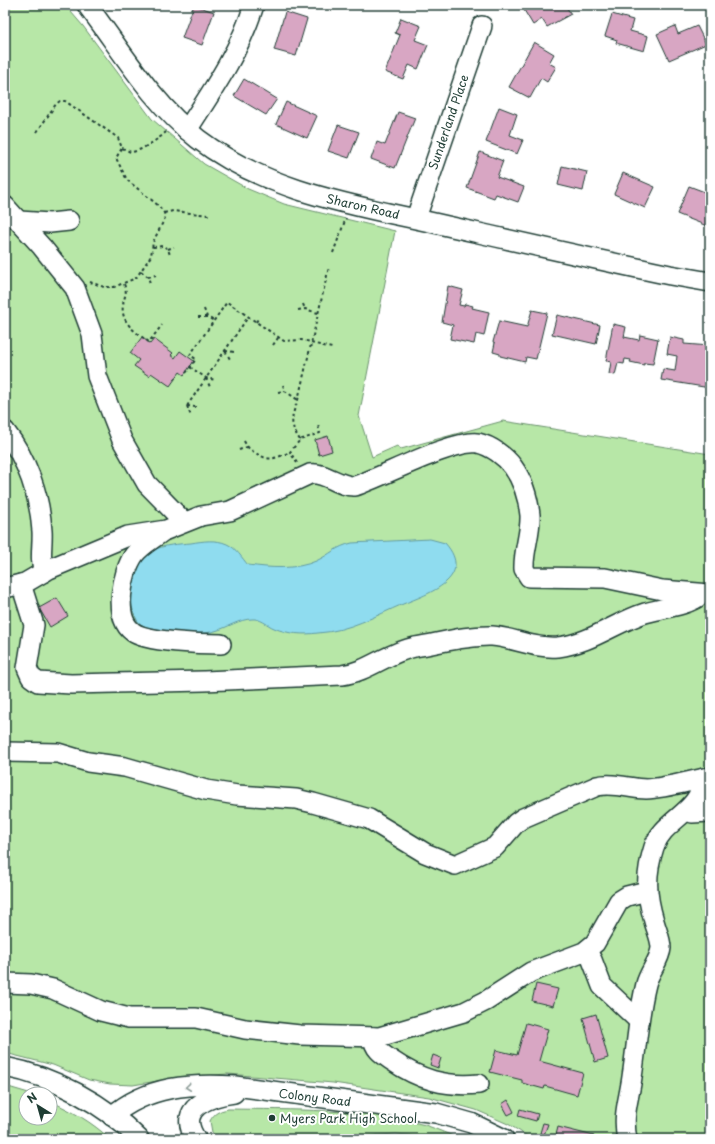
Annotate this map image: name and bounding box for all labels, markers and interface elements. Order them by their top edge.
street label: Sunderland Place [423,72,473,172]
street label: Sharon Road [325,189,401,223]
one-way arrow [185,1082,191,1091]
street label: Colony Road [278,1084,352,1110]
north arrow [18,1086,58,1126]
text: N [23,1088,41,1107]
place label: Myers Park High School [280,1109,417,1127]
marker: Myers Park High School [267,1113,277,1123]

